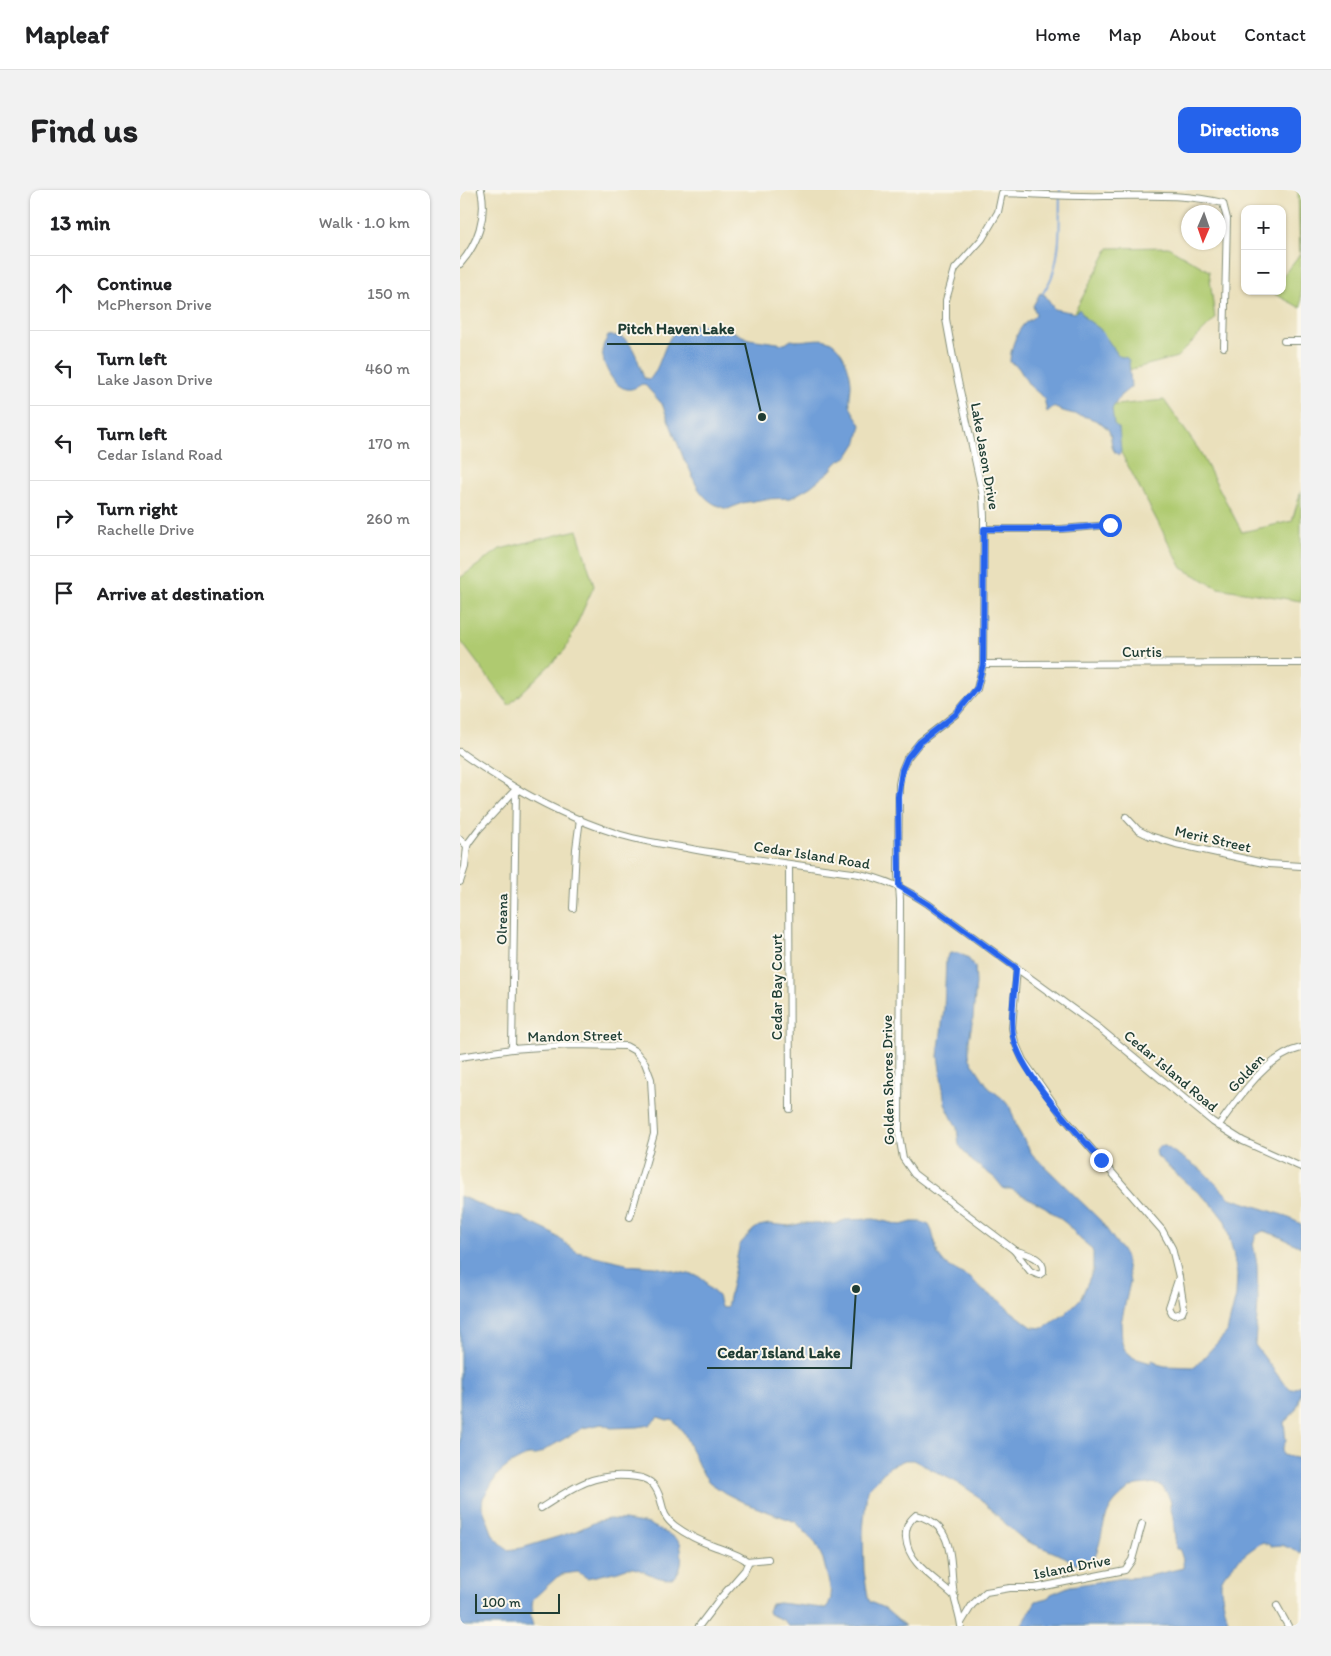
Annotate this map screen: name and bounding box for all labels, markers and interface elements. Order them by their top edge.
text: Mapleaf [25,20,109,49]
text: Home [1035,24,1081,46]
text: Map [1109,24,1142,46]
text: About [1170,24,1216,46]
text: Contact [1244,24,1306,46]
button: Directions [1178,107,1301,153]
text: Find us [30,109,138,151]
north arrow [1181,205,1226,250]
map controls [1241,205,1286,295]
button: + [1241,205,1286,250]
text: 13 min [50,210,110,235]
text: Walk · 1.0 km [319,213,410,232]
button: − [1241,250,1286,295]
text: Continue [97,272,172,295]
icon: ahead [50,279,78,307]
text: 150 m [367,284,410,303]
text: McPherson Drive [97,295,212,314]
callout: Pitch Haven Lake [607,313,745,344]
text: Pitch Haven Lake [617,319,735,338]
text: Turn left [97,347,167,370]
icon: left [50,354,78,382]
text: 460 m [365,359,410,378]
text: Lake Jason Drive [97,370,213,389]
street label: Lake Jason Drive [967,401,1003,511]
text: Turn left [97,422,167,445]
icon: left [50,429,78,457]
text: 170 m [368,434,410,453]
text: Cedar Island Road [97,445,223,464]
text: Turn right [97,497,178,520]
icon: right [50,504,78,532]
text: 260 m [366,509,410,528]
route start [1099,514,1122,537]
text: Rachelle Drive [97,520,194,539]
icon: arrive [50,579,78,607]
text: Arrive at destination [97,582,264,605]
street label: Curtis [1122,643,1162,661]
street label: Merit Street [1173,821,1253,857]
street label: Cedar Island Road [752,837,872,873]
street label: Olreana [493,893,511,945]
street label: Cedar Bay Court [768,933,786,1040]
street label: Golden Shores Drive [878,1015,898,1145]
street label: Mandon Street [527,1026,623,1046]
street label: Cedar Island Road [1120,1026,1222,1116]
street label: Golden [1224,1050,1269,1096]
route end [1090,1149,1113,1172]
callout: Cedar Island Lake [707,1337,851,1368]
text: Cedar Island Lake [717,1343,841,1362]
street label: Island Drive [1032,1551,1112,1583]
scale bar [475,1591,560,1614]
text: 100 m [482,1594,521,1611]

